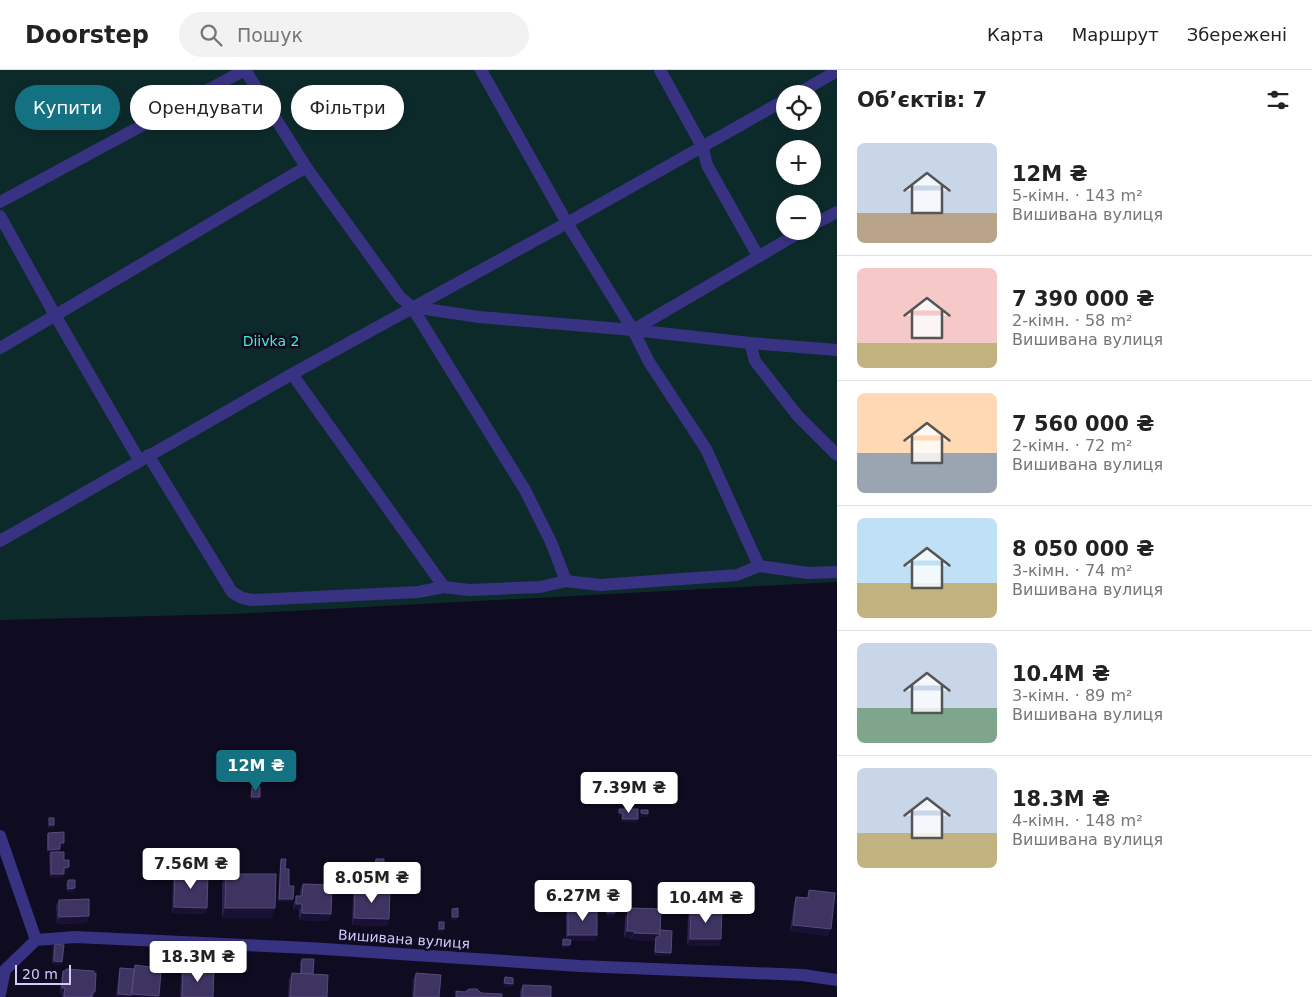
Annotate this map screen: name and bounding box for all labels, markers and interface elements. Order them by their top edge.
search box [179,12,529,57]
text: Doorstep [25,21,149,49]
icon: search [197,21,225,49]
text: Пошук [237,24,303,46]
text: Карта [987,24,1044,45]
text: Маршрут [1072,24,1159,45]
text: Збережені [1187,24,1287,45]
chip: Купити [15,85,120,130]
chip: Орендувати [130,85,281,130]
chip: Фільтри [291,85,404,130]
map controls [776,85,821,240]
button: locate [776,85,821,130]
icon: filters [1264,86,1292,114]
text: Об’єктів: 7 [857,88,987,112]
button: + [776,140,821,185]
text: 12M ₴ [1012,162,1087,186]
icon: home [897,163,957,223]
text: 5-кімн. · 143 m² [1012,186,1143,205]
button: − [776,195,821,240]
text: Вишивана вулиця [1012,205,1163,224]
text: 7 390 000 ₴ [1012,287,1154,311]
icon: home [897,288,957,348]
text: 2-кімн. · 58 m² [1012,311,1132,330]
text: Вишивана вулиця [1012,330,1163,349]
park label: Diivka 2 [243,333,299,349]
text: 7 560 000 ₴ [1012,412,1154,436]
icon: home [897,413,957,473]
text: 2-кімн. · 72 m² [1012,436,1132,455]
text: Вишивана вулиця [1012,455,1163,474]
text: 8 050 000 ₴ [1012,537,1154,561]
icon: home [897,538,957,598]
text: 3-кімн. · 74 m² [1012,561,1132,580]
text: Вишивана вулиця [1012,580,1163,599]
text: 10.4M ₴ [1012,662,1110,686]
icon: home [897,663,957,723]
text: 3-кімн. · 89 m² [1012,686,1132,705]
text: Вишивана вулиця [1012,705,1163,724]
pin: 12M ₴ [221,750,291,792]
text: 12M ₴ [227,756,285,775]
pin: 7.39M ₴ [583,772,675,814]
text: 7.39M ₴ [592,778,666,797]
text: 18.3M ₴ [1012,787,1110,811]
icon: home [897,788,957,848]
text: 4-кімн. · 148 m² [1012,811,1143,830]
text: Вишивана вулиця [1012,830,1163,849]
pin: 7.56M ₴ [145,848,237,890]
text: 7.56M ₴ [154,854,228,873]
pin: 8.05M ₴ [326,862,418,904]
text: 8.05M ₴ [335,868,409,887]
pin: 6.27M ₴ [537,880,629,922]
pin: 10.4M ₴ [660,882,752,924]
text: 6.27M ₴ [546,886,620,905]
text: 10.4M ₴ [669,888,743,907]
street label: Вишивана вулиця [338,926,470,952]
pin: 18.3M ₴ [152,940,244,983]
text: 18.3M ₴ [161,947,235,966]
scale bar [15,962,71,985]
text: 20 m [22,966,58,982]

